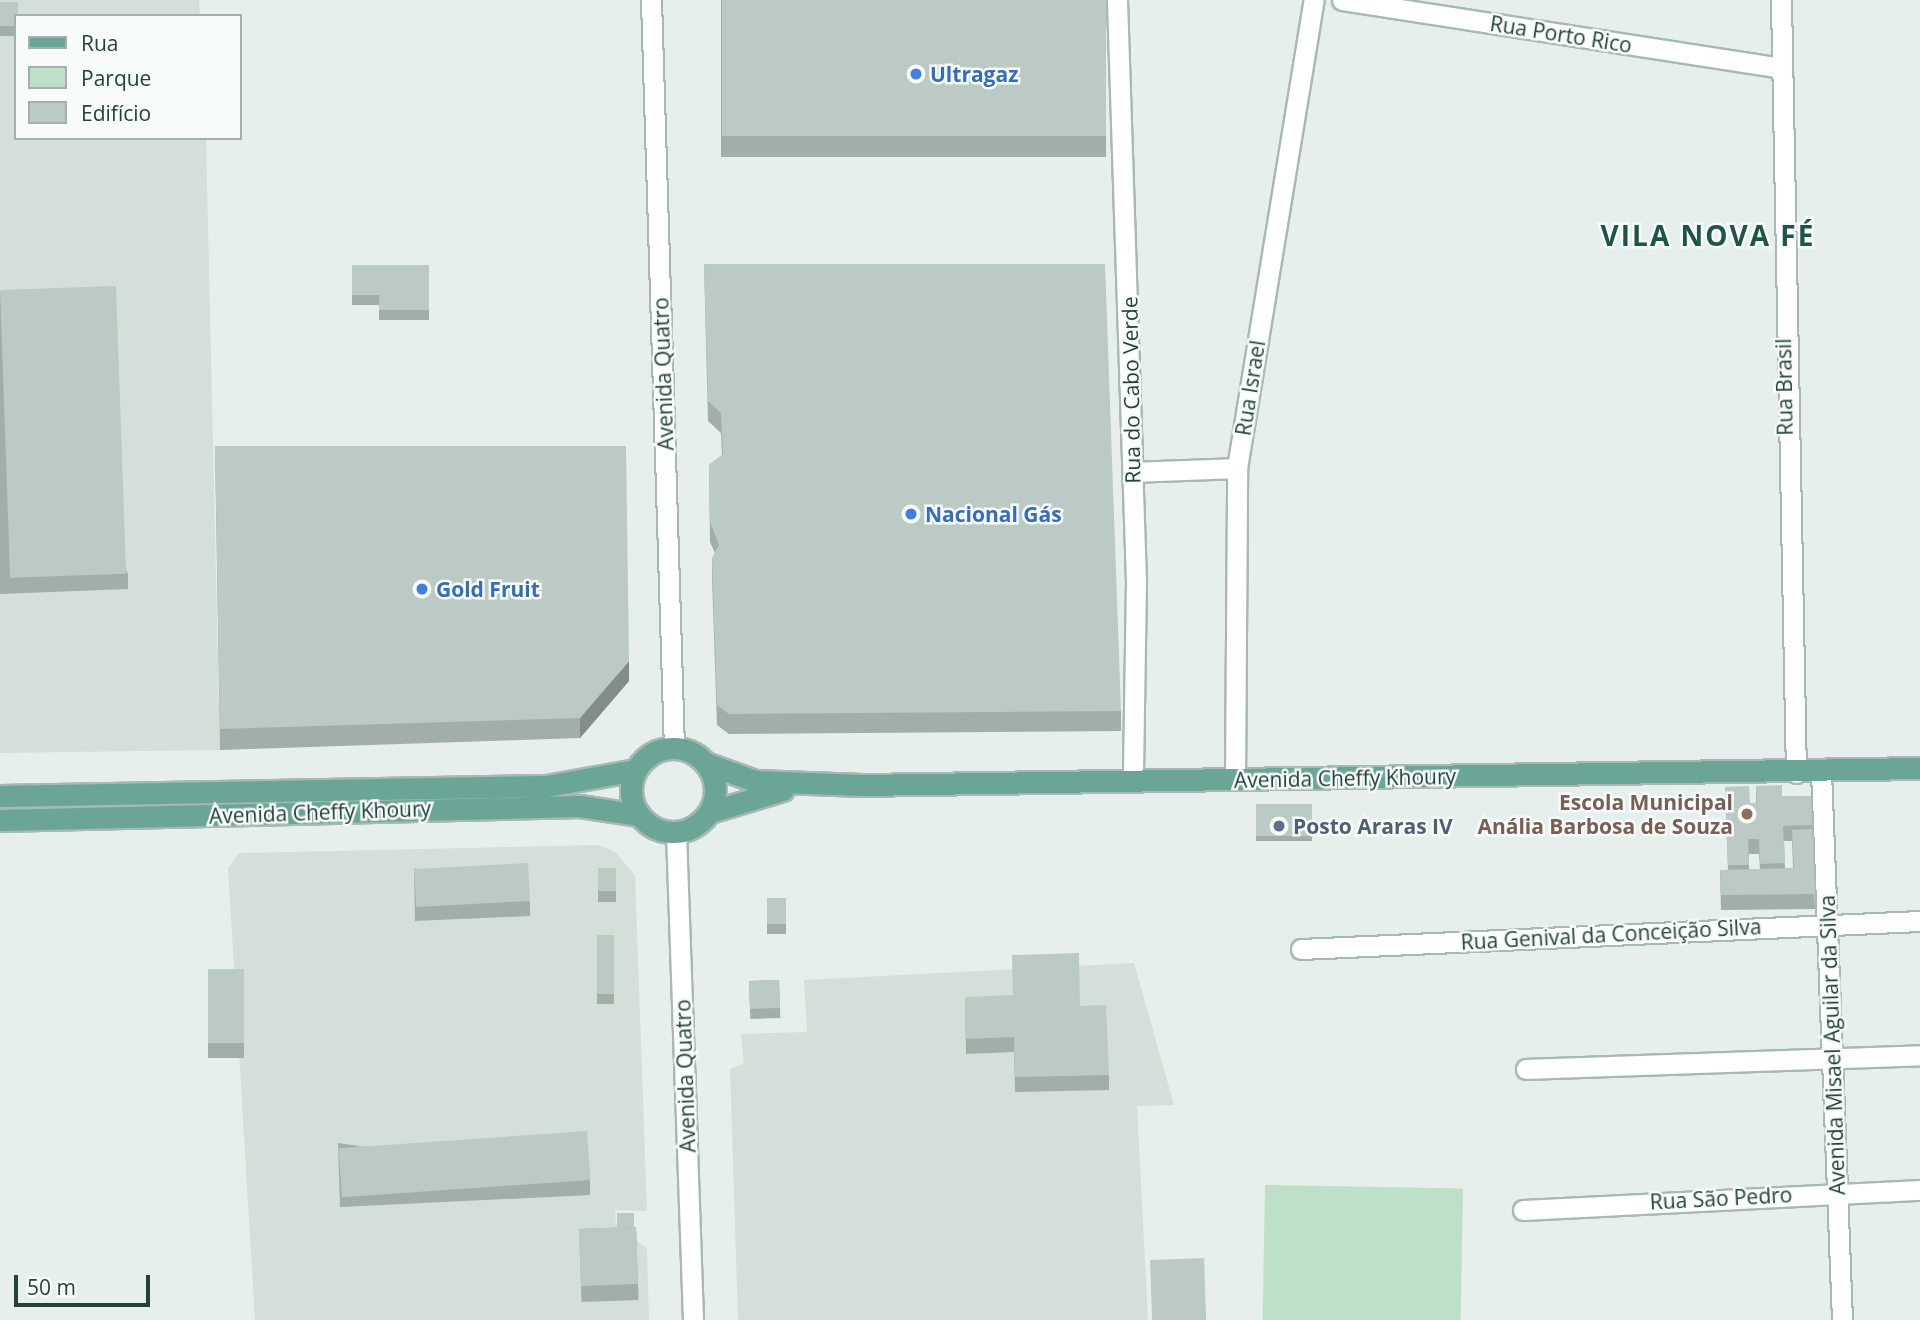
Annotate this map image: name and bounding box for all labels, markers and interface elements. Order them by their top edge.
street label: Rua Porto Rico [1488,10,1634,58]
legend [14,14,242,140]
text: Rua [81,29,119,57]
place label: Ultragaz [930,61,1018,87]
text: Parque [81,64,151,92]
marker: Ultragaz [908,66,924,82]
text: Edifício [81,99,151,127]
district label: VILA NOVA FÉ [1602,218,1814,252]
street label: Rua do Cabo Verde [1117,296,1145,484]
street label: Avenida Quatro [648,297,678,451]
street label: Rua Brasil [1771,338,1797,436]
street label: Rua Israel [1230,339,1270,437]
place label: Nacional Gás [925,501,1062,527]
marker: Nacional Gás [903,506,919,522]
place label: Gold Fruit [436,576,540,602]
marker: Gold Fruit [414,581,430,597]
street label: Avenida Cheffy Khoury [1234,763,1456,793]
place label: Escola Municipal Anália Barbosa de Souza [1477,789,1733,839]
street label: Avenida Cheffy Khoury [209,796,431,828]
marker: Escola Municipal Anália Barbosa de Souza [1739,806,1755,822]
place label: Posto Araras IV [1293,813,1453,839]
marker: Posto Araras IV [1271,818,1287,834]
street label: Avenida Misael Aguilar da Silva [1814,895,1850,1195]
street label: Rua Genival da Conceição Silva [1460,914,1762,954]
street label: Avenida Quatro [670,999,700,1153]
street label: Rua São Pedro [1649,1182,1793,1214]
scale bar [18,1260,154,1304]
text: 50 m [27,1273,76,1301]

